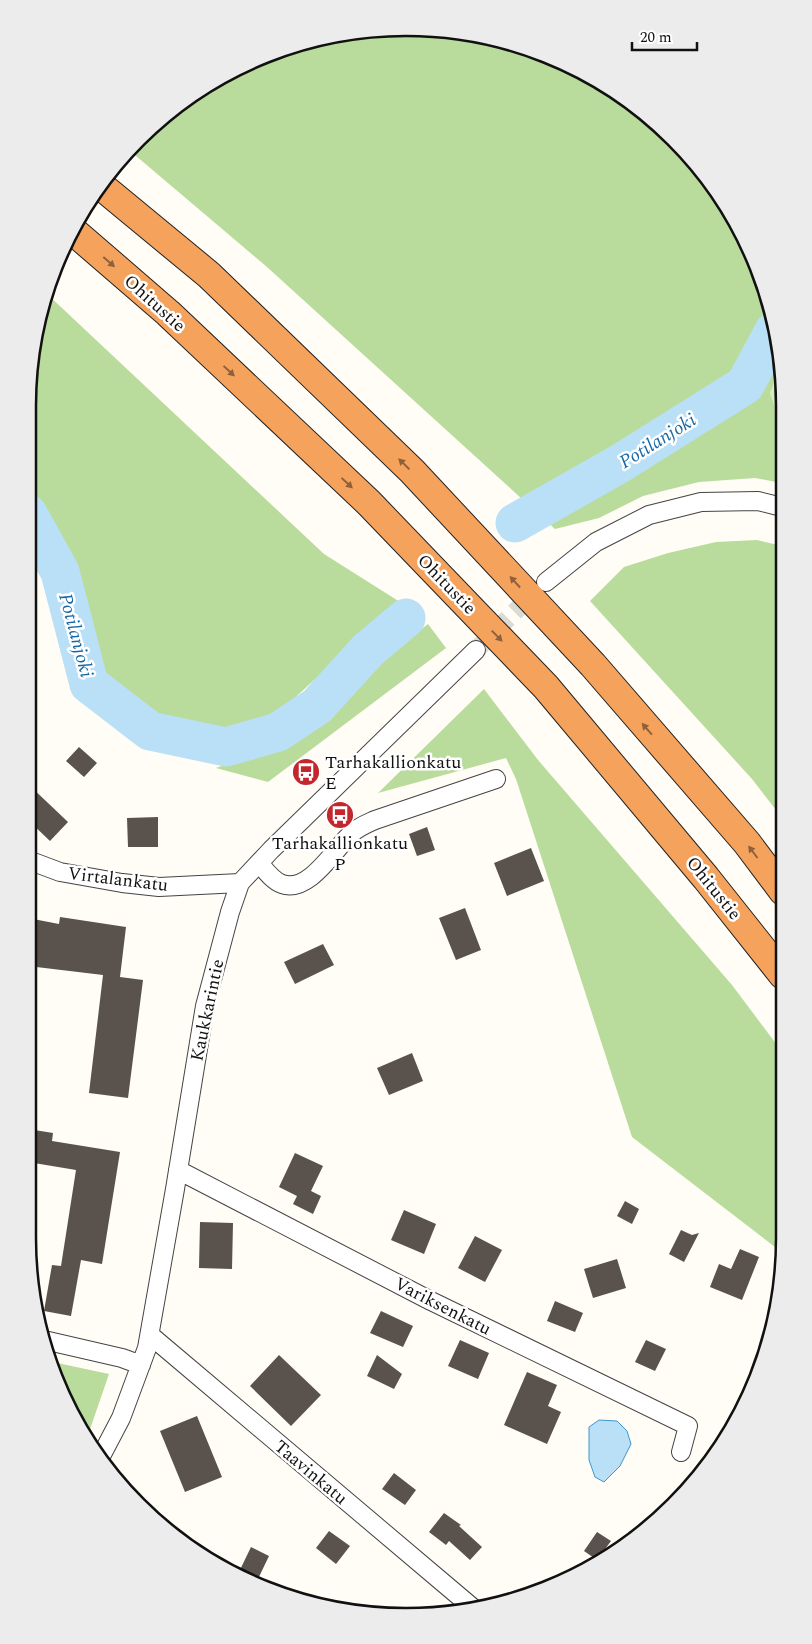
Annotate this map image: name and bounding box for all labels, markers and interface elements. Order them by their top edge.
scale bar [632,20,697,52]
text: 20 m [640,26,672,49]
one-way arrow [102,256,114,268]
street label: Ohitustie [118,268,192,339]
one-way arrow [223,365,235,377]
water label: Potilanjoki [614,406,702,476]
one-way arrow [398,458,410,470]
one-way arrow [341,477,353,489]
street label: Ohitustie [411,548,483,621]
one-way arrow [509,576,521,588]
water label: Potilanjoki [50,590,101,681]
one-way arrow [491,630,503,642]
one-way arrow [642,722,653,735]
place label: Tarhakallionkatu E [325,749,461,797]
bus stop icon: Tarhakallionkatu E [291,757,321,787]
bus stop icon: Tarhakallionkatu P [325,800,355,830]
place label: Tarhakallionkatu P [272,830,408,878]
one-way arrow [748,845,758,859]
street label: Ohitustie [679,851,748,926]
street label: Virtalankatu [66,860,170,899]
street label: Kaukkarintie [183,956,231,1064]
street label: Variksenkatu [390,1270,496,1342]
street label: Taavinkatu [268,1433,353,1511]

